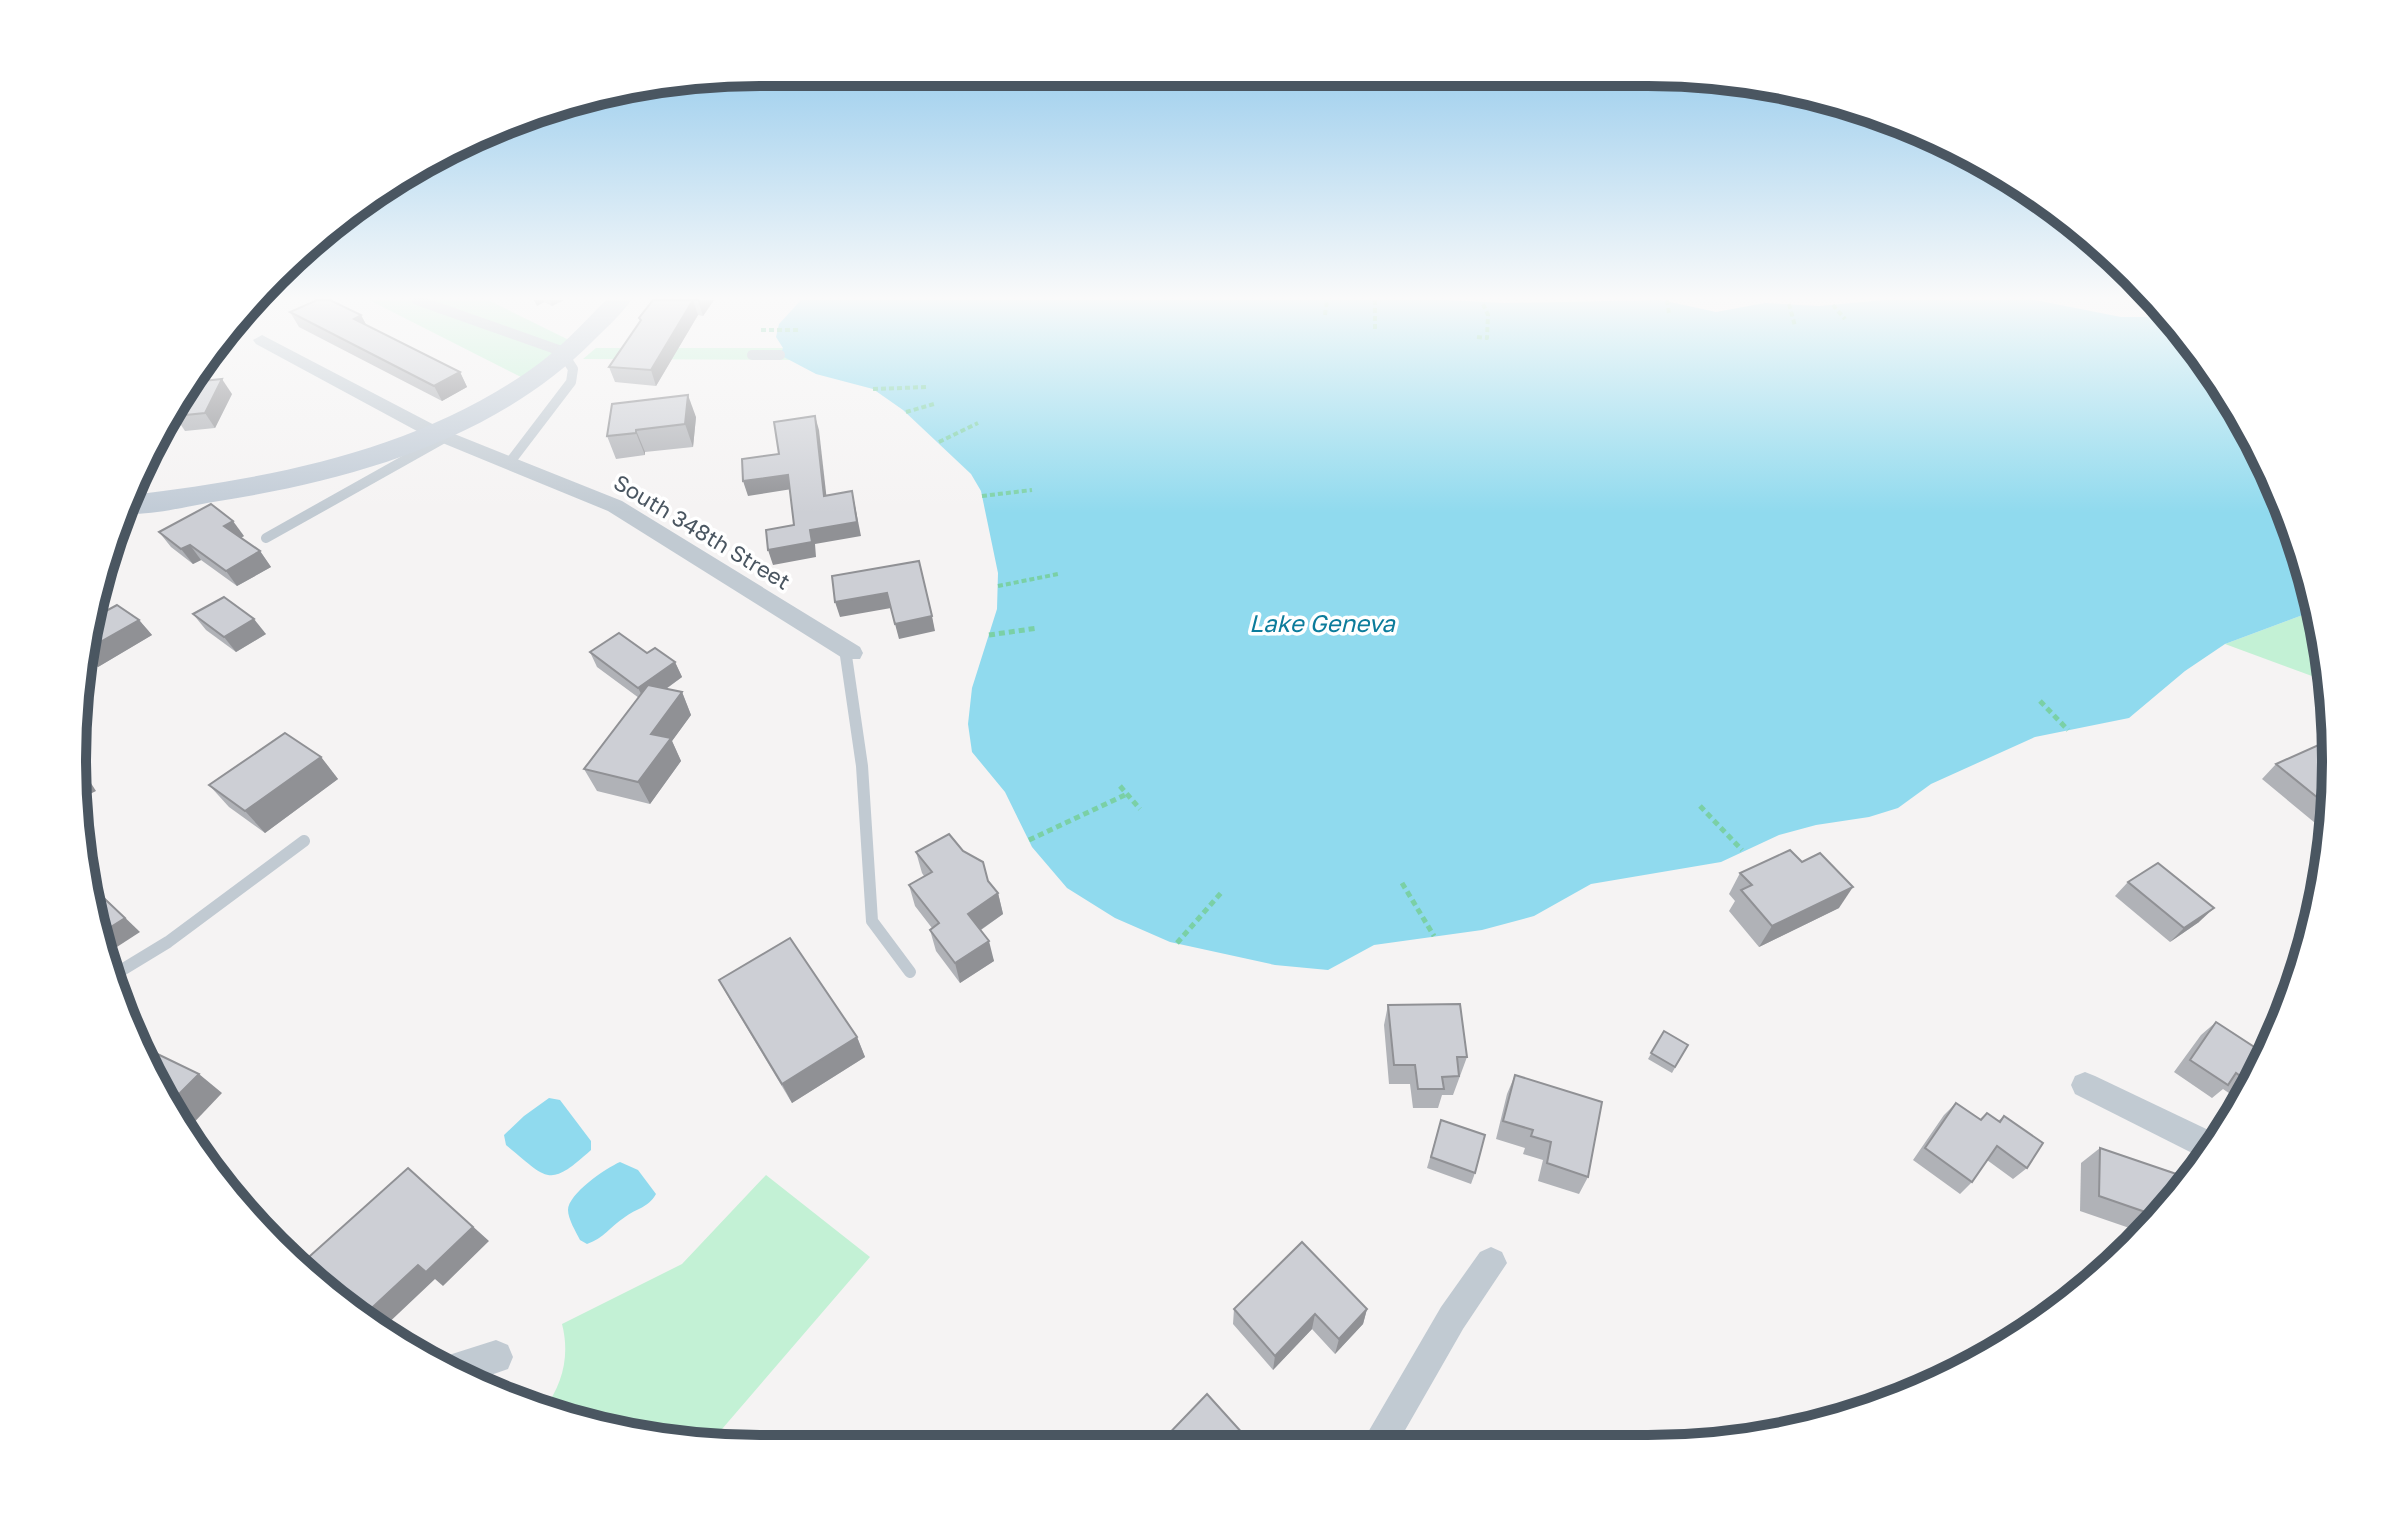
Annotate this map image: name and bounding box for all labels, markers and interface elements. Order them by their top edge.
street label: South 348th Street [609,468,795,595]
water label: Lake Geneva [1249,608,1396,637]

